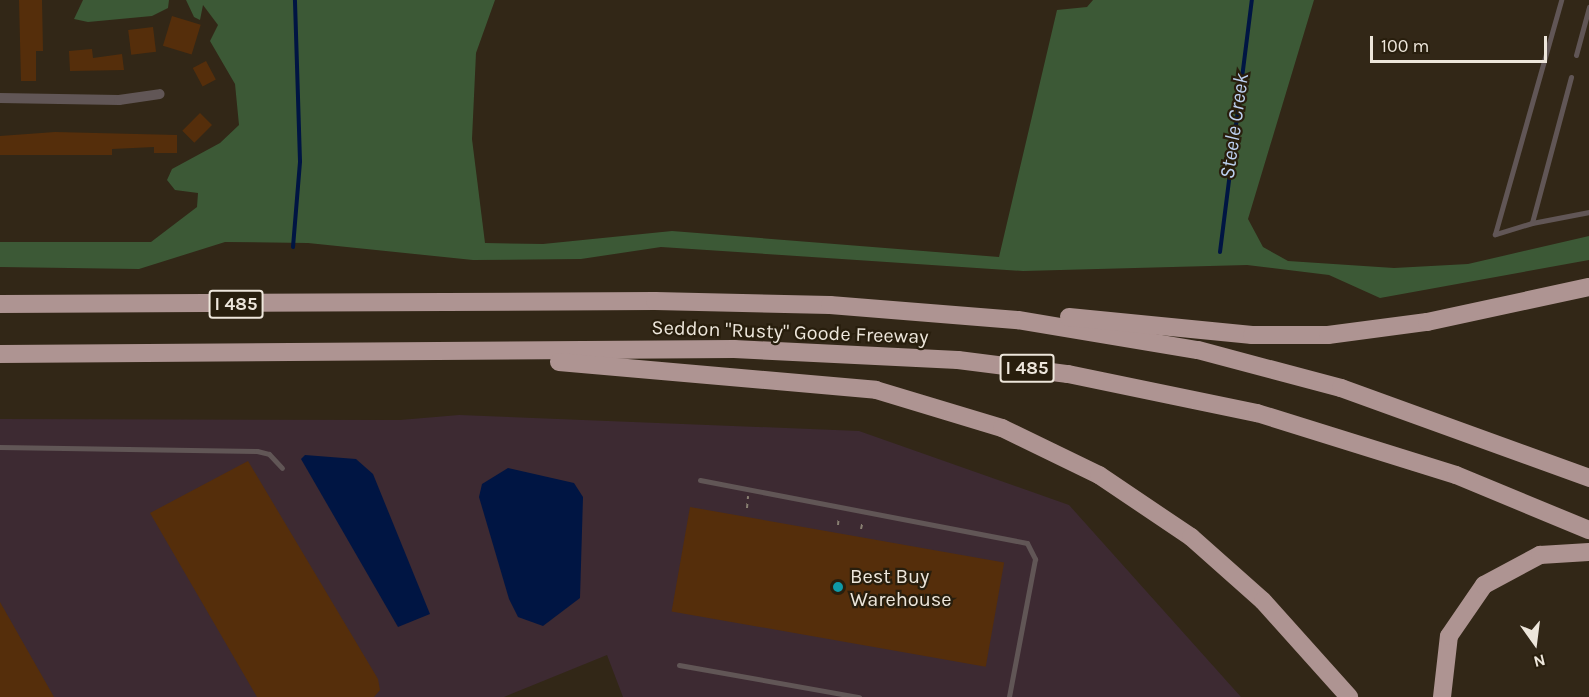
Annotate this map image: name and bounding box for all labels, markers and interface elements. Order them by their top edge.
scale bar [1373,24,1550,62]
text: 100 m [1381,35,1429,57]
water label: Steele Creek [1214,72,1254,180]
road number: I 485 [208,289,264,319]
street label: Seddon "Rusty" Goode Freeway [651,315,929,349]
road number: I 485 [998,353,1056,383]
place label: Best Buy Warehouse [850,564,952,611]
marker: Best Buy Warehouse [831,580,845,594]
north arrow [1505,613,1565,673]
text: N [1532,650,1547,672]

